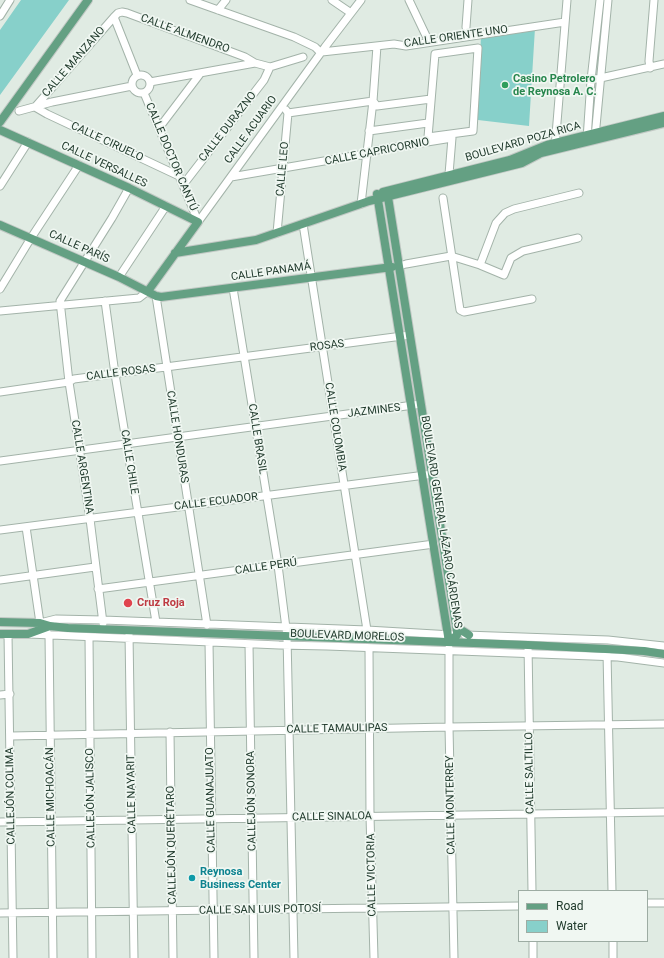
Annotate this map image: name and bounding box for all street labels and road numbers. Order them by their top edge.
street label: CALLE ALMENDRO [139,12,231,56]
street label: CALLE ORIENTE UNO [403,23,509,51]
street label: CALLE MANZANO [40,24,108,100]
street label: CALLE DURAZNO [196,89,260,165]
street label: CALLE ACUARIO [222,93,280,167]
street label: CALLE DOCTOR CANTÚ [142,101,200,213]
street label: CALLE CIRUELO [69,119,145,165]
street label: BOULEVARD POZA RICA [464,119,582,165]
street label: CALLE CAPRICORNIO [324,135,430,169]
street label: CALLE VERSALLES [59,139,149,191]
street label: CALLE LEO [274,141,292,197]
street label: CALLE PARÍS [47,228,111,266]
street label: CALLE PANAMÁ [230,260,312,284]
street label: ROSAS [309,337,345,355]
street label: CALLE ROSAS [86,362,156,384]
street label: CALLE COLOMBIA [321,382,349,472]
street label: CALLE HONDURAS [163,390,191,484]
street label: JAZMINES [347,401,401,421]
street label: CALLE BRASIL [245,403,269,475]
street label: BOULEVARD GENERAL LÁZARO CÁRDENAS [418,415,464,629]
street label: CALLE ARGENTINA [68,419,96,515]
street label: CALLE CHILE [117,429,141,495]
street label: CALLE ECUADOR [173,490,259,514]
street label: CALLE PERÚ [234,556,298,578]
street label: BOULEVARD MORELOS [290,627,404,645]
street label: CALLE TAMAULIPAS [286,722,388,736]
street label: CALLE SALTILLO [523,732,537,814]
street label: CALLEJÓN COLIMA [4,747,18,845]
street label: CALLE MICHOACÁN [44,747,58,847]
street label: CALLE GUANAJUATO [203,747,219,853]
street label: CALLEJÓN JALISCO [84,748,98,848]
street label: CALLEJÓN SONORA [245,751,259,851]
street label: CALLE NAYARIT [125,754,139,834]
street label: CALLE MONTERREY [444,755,458,855]
street label: CALLEJÓN QUERÉTARO [164,786,180,904]
street label: CALLE SINALOA [292,810,372,824]
street label: CALLE VICTORIA [365,833,379,917]
street label: CALLE SAN LUIS POTOSÍ [199,902,321,918]

